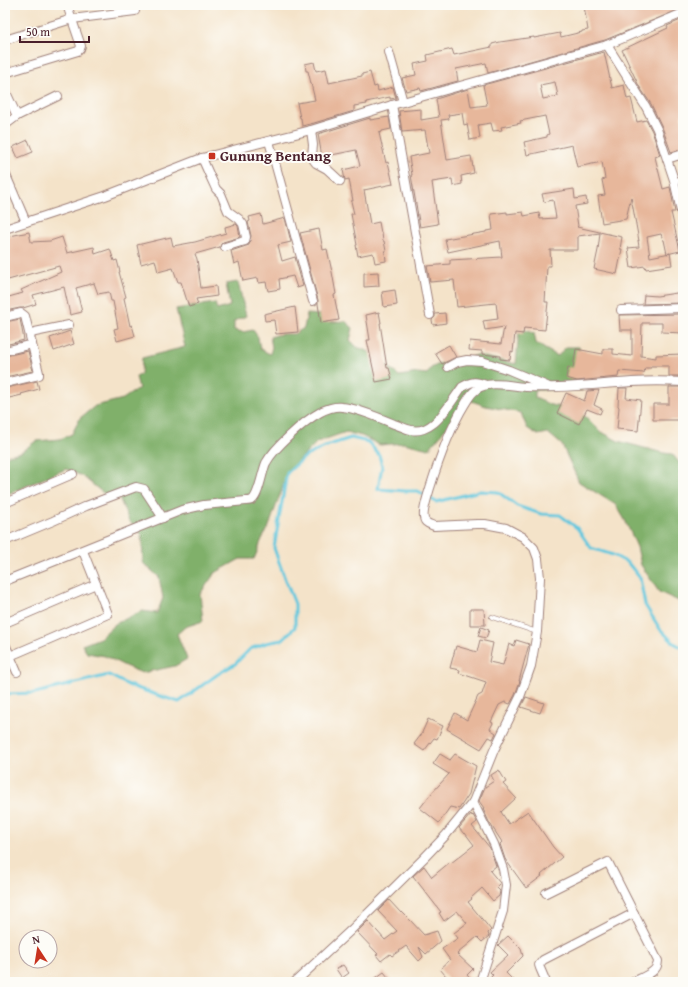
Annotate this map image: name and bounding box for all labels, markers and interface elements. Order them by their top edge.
scale bar [20,18,89,44]
text: 50 m [26,23,50,40]
place label: Gunung Bentang [220,145,331,166]
marker: Gunung Bentang [207,151,217,161]
north arrow [18,929,58,969]
text: N [31,930,42,948]

